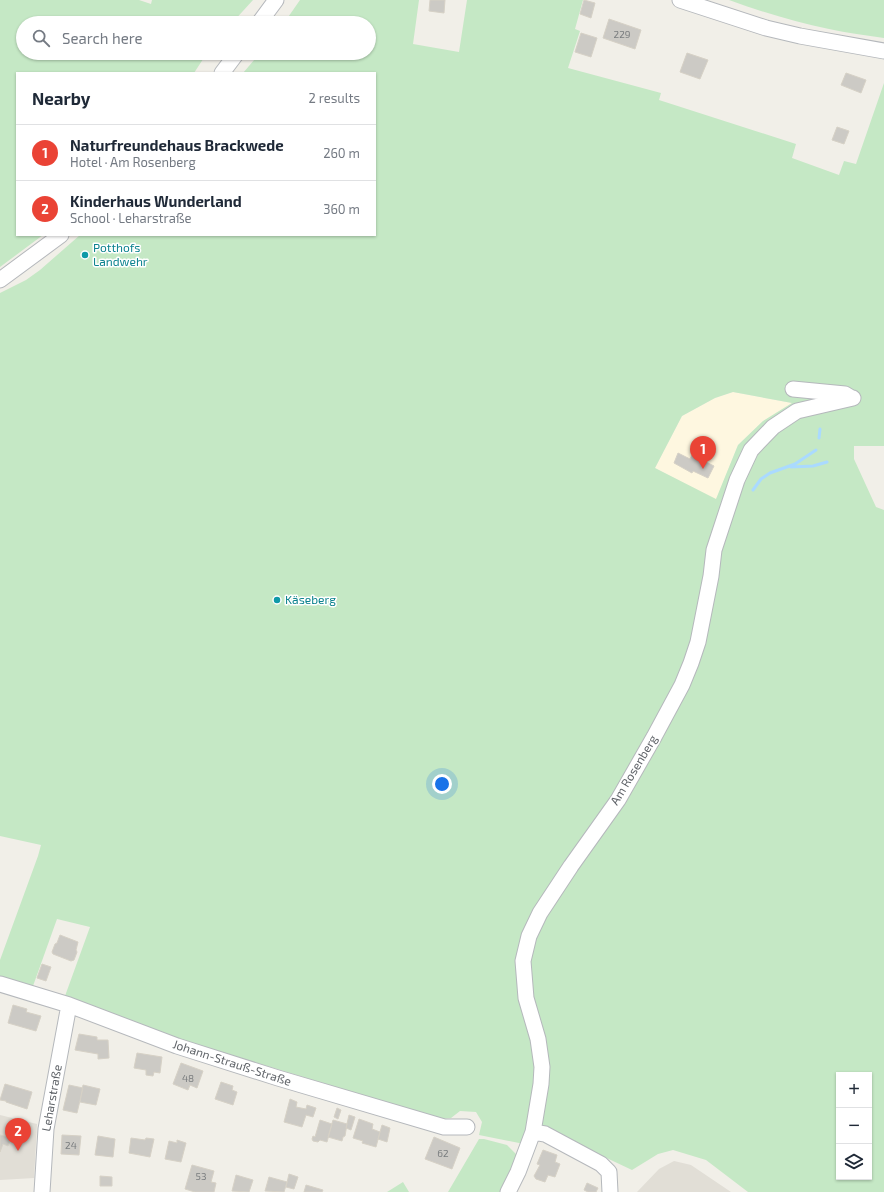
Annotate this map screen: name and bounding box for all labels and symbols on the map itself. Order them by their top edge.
house number: 229 [614,28,631,40]
place label: Potthofs Landwehr [93,240,148,268]
marker: Potthofs Landwehr [80,250,90,260]
pin: 1 [690,436,716,469]
place label: Käseberg [285,592,336,606]
marker: Käseberg [272,595,282,605]
street label: Am Rosenberg [607,732,660,807]
your location [432,774,452,794]
street label: Johann-Strauß-Straße [171,1036,293,1088]
street label: Leharstraße [38,1063,64,1132]
house number: 48 [182,1072,194,1084]
pin: 2 [5,1118,31,1151]
house number: 24 [65,1139,77,1151]
house number: 62 [437,1147,449,1159]
house number: 53 [196,1170,206,1182]

